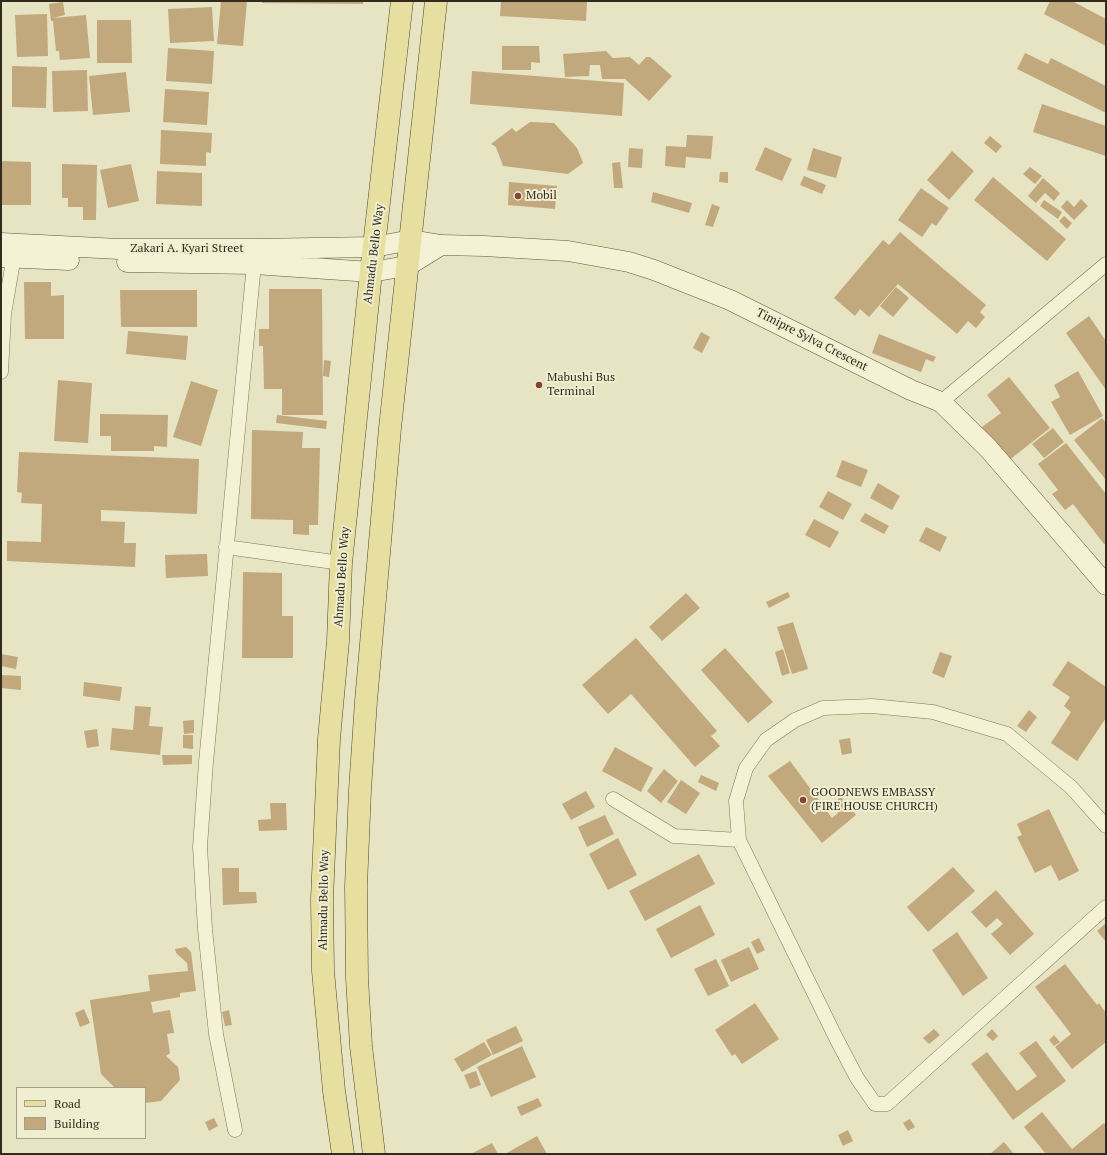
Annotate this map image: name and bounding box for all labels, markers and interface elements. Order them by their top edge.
place label: Mobil [526,189,557,203]
marker: Mobil [513,191,523,201]
street label: Ahmadu Bello Way [361,203,387,305]
street label: Zakari A. Kyari Street [130,242,244,256]
street label: Timipre Sylva Crescent [754,306,870,374]
place label: Mabushi Bus Terminal [547,371,615,399]
marker: Mabushi Bus Terminal [534,380,544,390]
street label: Ahmadu Bello Way [331,526,353,628]
place label: GOODNEWS EMBASSY (FIRE HOUSE CHURCH) [811,786,938,814]
marker: GOODNEWS EMBASSY (FIRE HOUSE CHURCH) [798,795,808,805]
street label: Ahmadu Bello Way [316,849,332,951]
legend [16,1087,146,1139]
text: Road [54,1096,81,1111]
text: Building [54,1116,99,1131]

